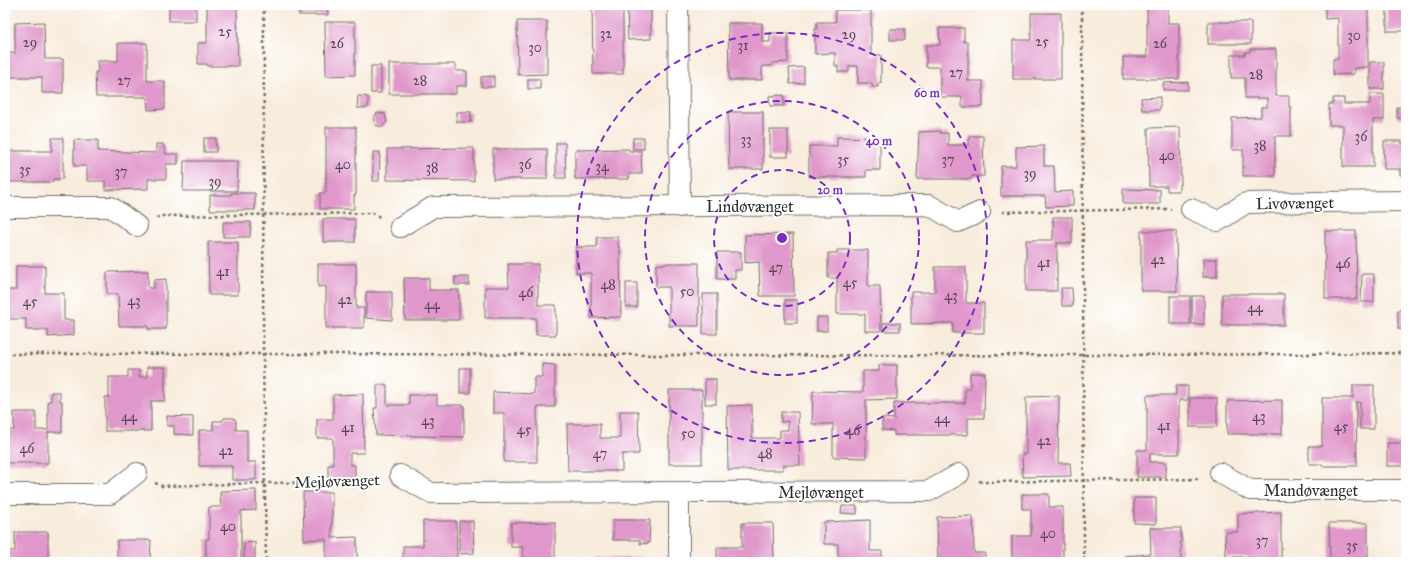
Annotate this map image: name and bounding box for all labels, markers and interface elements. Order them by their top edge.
house number: 25 [218,23,232,40]
house number: 32 [600,25,612,42]
house number: 29 [842,26,856,43]
house number: 30 [1347,27,1361,44]
house number: 25 [1035,33,1049,50]
house number: 29 [23,34,37,51]
house number: 26 [330,35,345,52]
house number: 26 [1153,35,1168,52]
house number: 31 [737,37,749,54]
house number: 30 [528,39,542,56]
house number: 27 [949,64,963,81]
house number: 28 [1249,66,1263,83]
house number: 27 [117,72,131,89]
house number: 28 [413,72,427,89]
text: 60 m [914,86,941,100]
house number: 36 [1355,128,1368,145]
house number: 33 [740,131,752,148]
text: 40 m [866,134,893,149]
house number: 38 [1253,137,1267,154]
house number: 40 [1159,147,1175,164]
house number: 35 [837,151,850,168]
house number: 37 [941,151,955,168]
house number: 40 [335,156,351,173]
house number: 36 [519,156,532,173]
house number: 34 [595,158,610,175]
house number: 38 [425,159,439,176]
house number: 35 [19,161,32,178]
house number: 37 [114,163,128,180]
house number: 39 [1023,165,1037,182]
house number: 39 [208,173,222,190]
text: 20 m [817,183,844,197]
street label: Livøvænget [1256,193,1335,214]
street label: Lindøvænget [706,197,794,217]
centre of rings [775,231,789,245]
house number: 42 [1151,251,1165,268]
house number: 41 [1037,254,1051,271]
house number: 46 [1336,255,1351,272]
house number: 47 [769,259,783,276]
house number: 41 [216,263,230,280]
house number: 45 [843,274,858,291]
house number: 48 [600,276,616,293]
house number: 50 [680,283,694,300]
house number: 46 [519,284,534,301]
house number: 43 [944,287,958,304]
house number: 42 [338,291,352,308]
house number: 43 [127,292,141,309]
house number: 45 [23,293,38,310]
house number: 44 [424,296,441,313]
house number: 44 [1247,299,1264,316]
house number: 44 [121,408,138,425]
house number: 43 [1252,408,1266,425]
house number: 44 [934,410,951,427]
house number: 43 [421,412,435,429]
house number: 41 [1157,417,1171,434]
house number: 45 [1334,418,1349,435]
house number: 41 [341,419,355,436]
house number: 45 [517,421,532,438]
house number: 46 [846,422,861,439]
house number: 50 [681,425,695,442]
house number: 42 [1037,432,1051,449]
house number: 46 [20,440,35,457]
house number: 42 [219,442,233,459]
house number: 47 [593,445,607,462]
house number: 48 [757,445,773,462]
street label: Mejløvænget [294,470,380,493]
street label: Mandøvænget [1264,481,1359,501]
street label: Mejløvænget [778,483,864,503]
house number: 40 [220,518,236,535]
house number: 40 [1040,525,1056,542]
house number: 37 [1255,532,1269,549]
house number: 35 [1346,537,1359,554]

